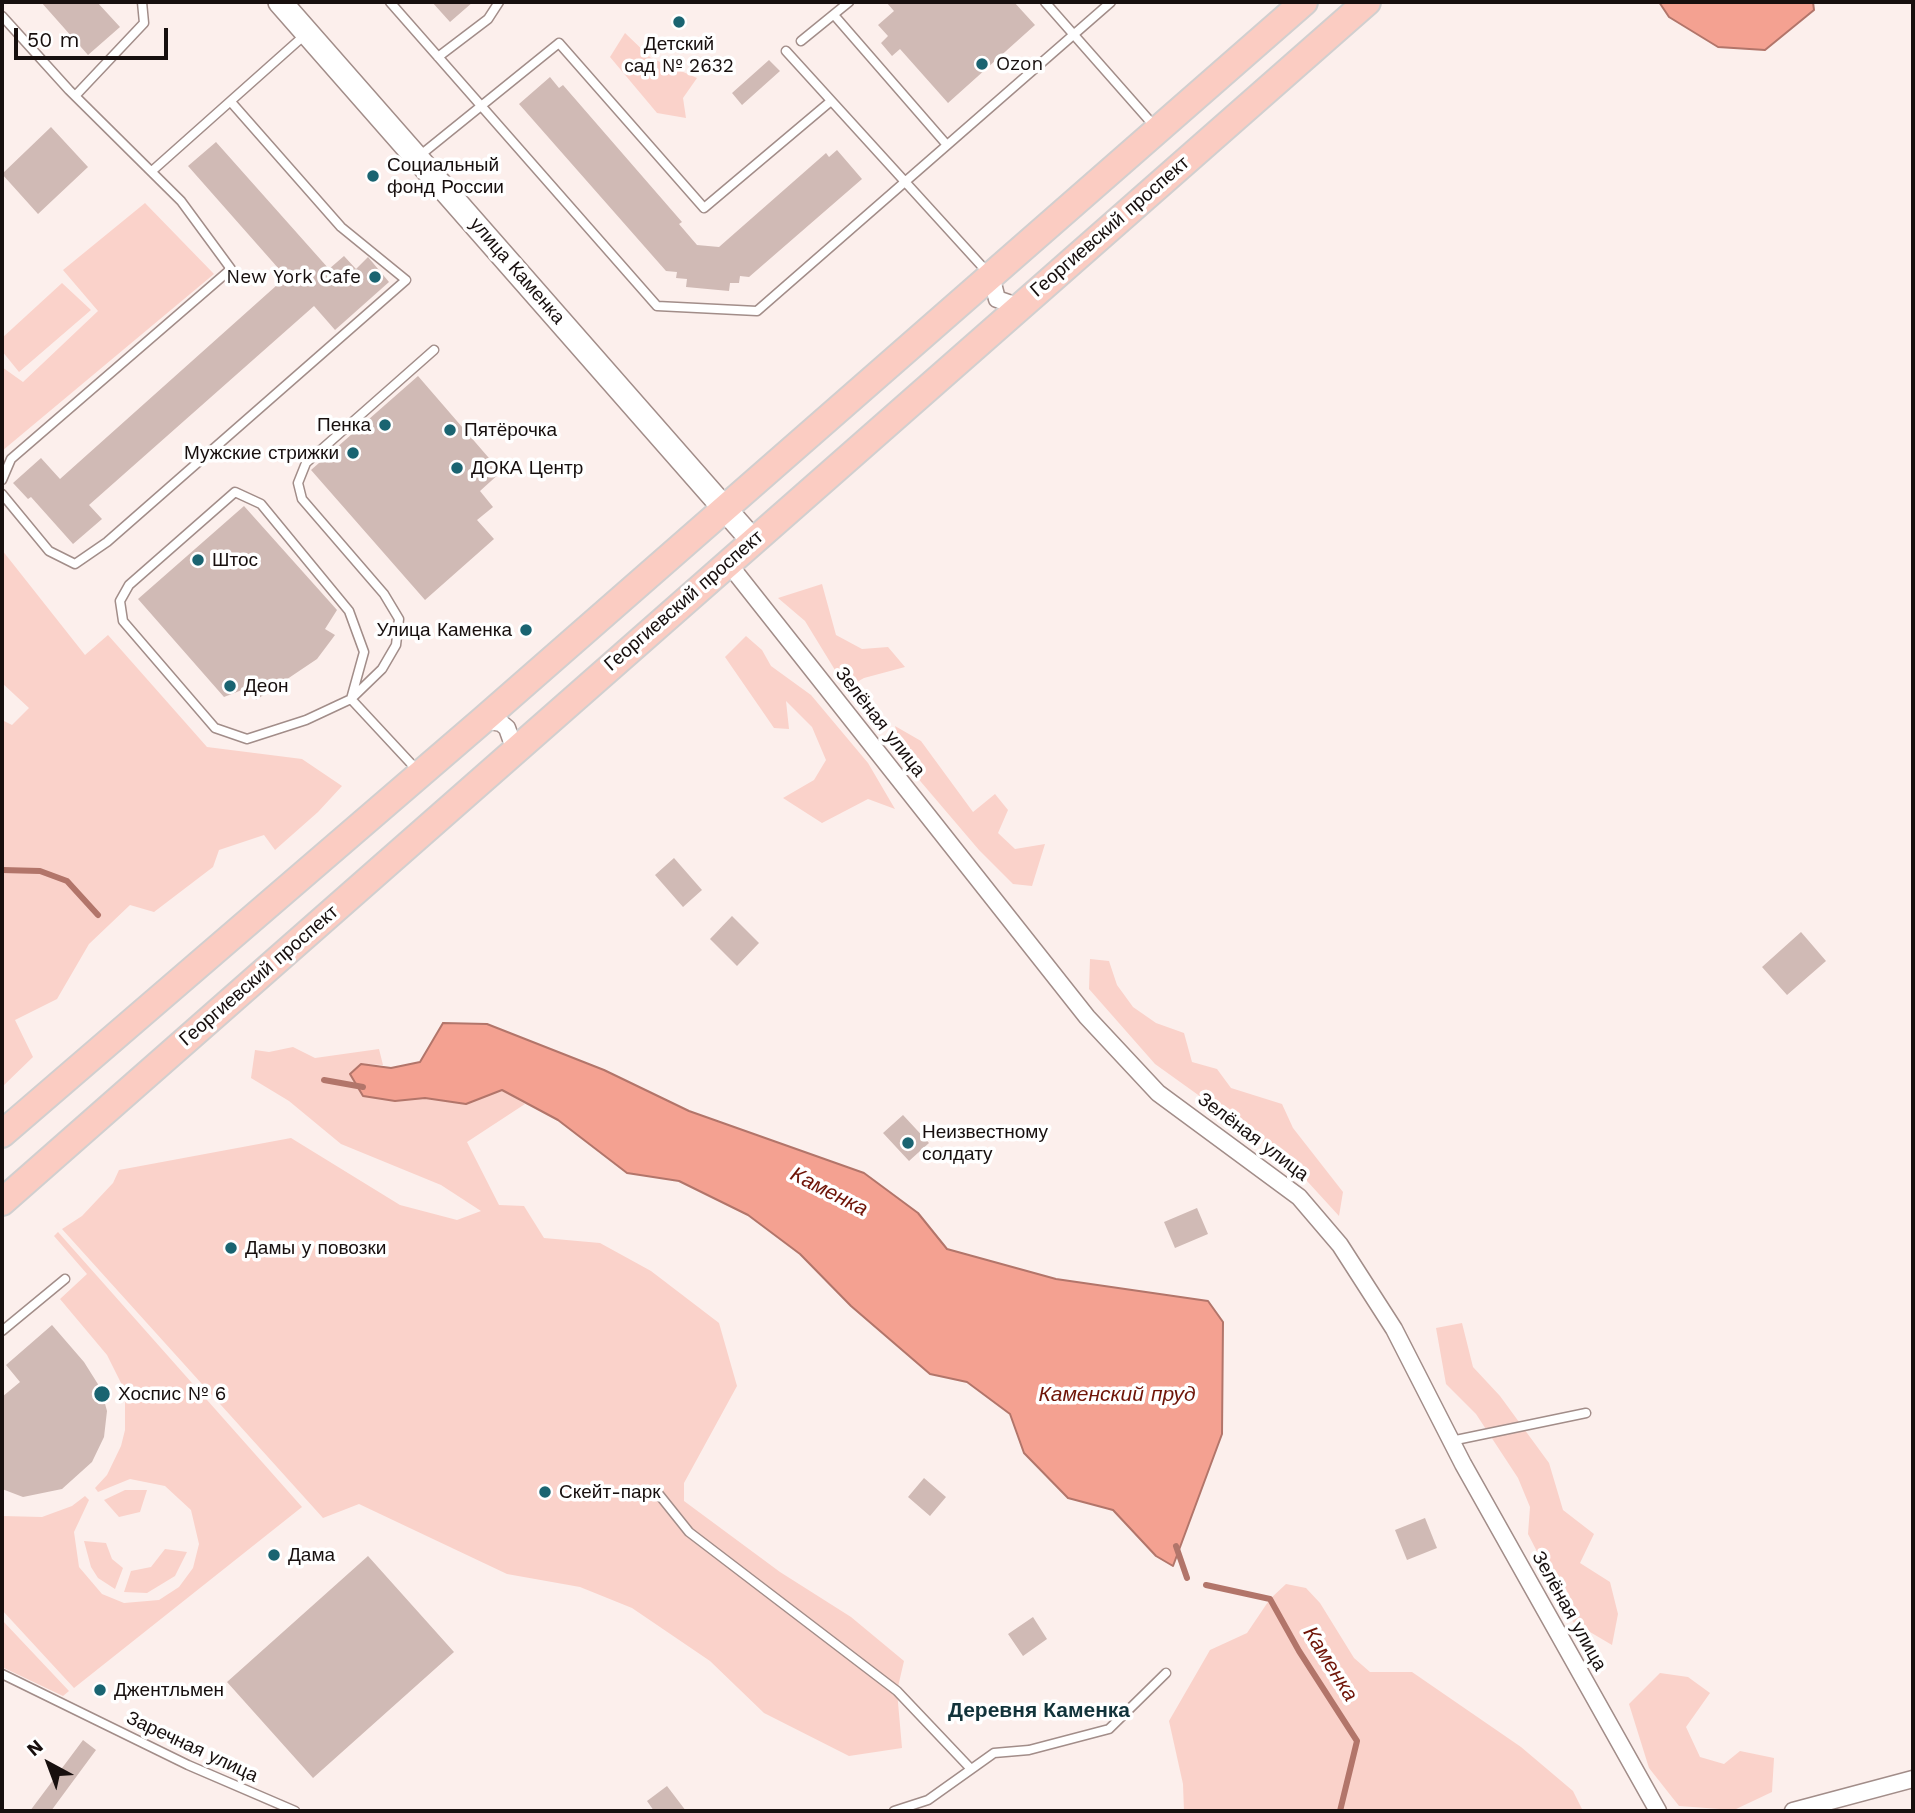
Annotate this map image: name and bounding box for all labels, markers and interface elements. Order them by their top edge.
scale bar [18,14,172,58]
marker: Детский сад № 2632 [671,14,687,30]
text: 50 m [27,27,79,52]
place label: Детский сад № 2632 [624,33,734,77]
place label: Ozon [996,53,1043,75]
marker: Ozon [974,56,990,72]
street label: Георгиевский проспект [1026,152,1194,302]
place label: Социальный фонд России [387,154,504,198]
marker: Социальный фонд России [365,168,381,184]
street label: улица Каменка [465,213,569,329]
place label: New York Cafe [226,266,361,288]
marker: New York Cafe [367,269,383,285]
place label: Пенка [317,414,371,436]
marker: Пенка [377,417,393,433]
place label: Пятёрочка [464,419,557,441]
marker: Пятёрочка [442,422,458,438]
place label: Мужские стрижки [184,442,339,464]
marker: Мужские стрижки [345,445,361,461]
place label: ДОКА Центр [471,457,583,479]
marker: ДОКА Центр [449,460,465,476]
street label: Георгиевский проспект [600,526,768,676]
place label: Штос [212,549,258,571]
marker: Штос [190,552,206,568]
place label: Улица Каменка [377,619,512,641]
marker: Улица Каменка [518,622,534,638]
street label: Зелёная улица [830,663,930,781]
place label: Деон [244,675,288,697]
marker: Деон [222,678,238,694]
street label: Георгиевский проспект [175,901,343,1051]
street label: Зелёная улица [1193,1088,1313,1186]
place label: Неизвестному солдату [922,1121,1048,1165]
marker: Неизвестному солдату [900,1135,916,1151]
water label: Каменка [786,1162,872,1222]
place label: Дамы у повозки [245,1237,386,1259]
marker: Дамы у повозки [223,1240,239,1256]
water label: Каменский пруд [1038,1382,1196,1408]
place label: Хоспис № 6 [118,1383,226,1405]
marker: Хоспис № 6 [92,1384,112,1404]
place label: Скейт-парк [559,1481,661,1503]
marker: Скейт-парк [537,1484,553,1500]
place label: Дама [288,1544,335,1566]
marker: Дама [266,1547,282,1563]
street label: Зелёная улица [1527,1547,1611,1675]
water label: Каменка [1297,1622,1363,1706]
place label: Джентльмен [114,1679,224,1701]
marker: Джентльмен [92,1682,108,1698]
district label: Деревня Каменка [948,1698,1130,1724]
street label: Заречная улица [123,1707,261,1787]
north arrow [14,1729,84,1799]
text: N [22,1734,48,1761]

